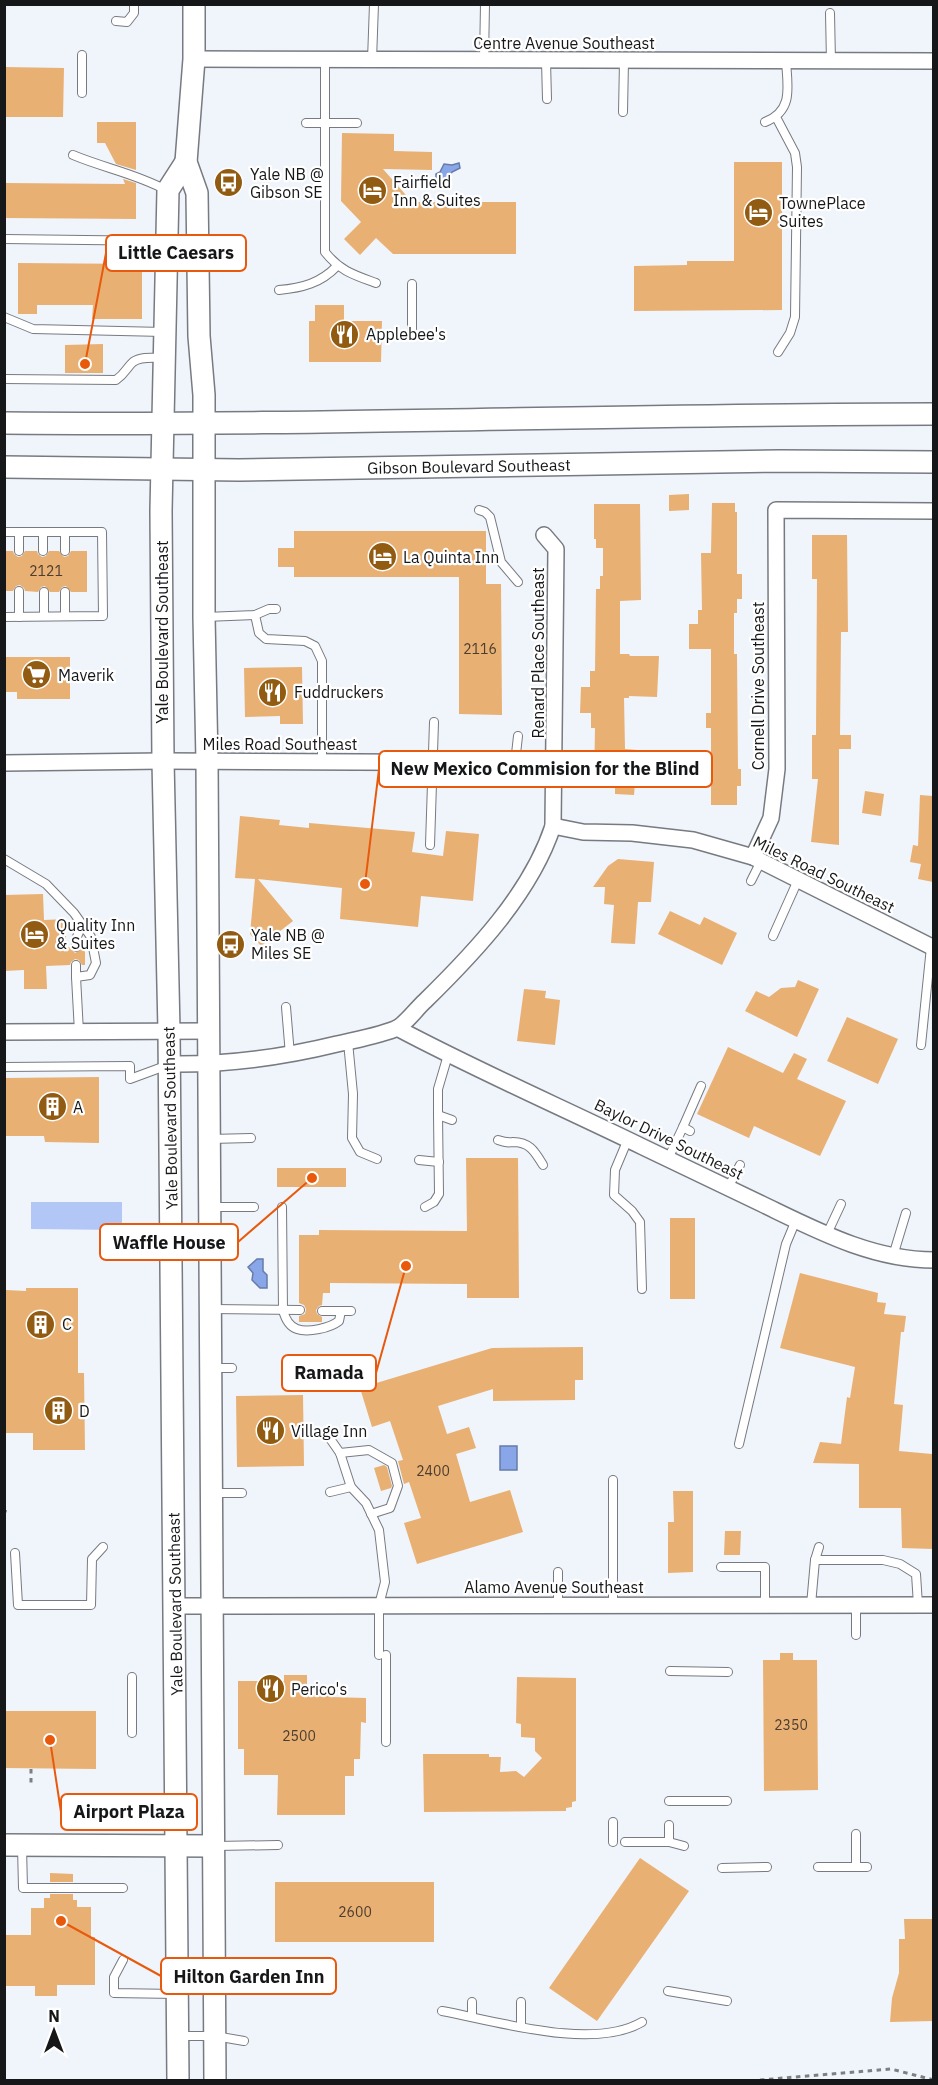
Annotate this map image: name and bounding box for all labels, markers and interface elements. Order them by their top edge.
street label: Centre Avenue Southeast [473,33,655,53]
place label: Yale NB @ Gibson SE [250,164,324,202]
bus stop icon: Yale NB @ Gibson SE [213,167,245,199]
place label: Fairfield Inn & Suites [393,172,481,210]
hotel icon: Fairfield Inn & Suites [356,175,388,207]
place label: TownePlace Suites [779,193,866,231]
hotel icon: TownePlace Suites [742,196,774,228]
callout: Little Caesars [106,235,246,271]
text: Little Caesars [118,241,234,264]
restaurant icon: Applebee's [329,318,361,350]
place label: Applebee's [366,324,446,344]
street label: Gibson Boulevard Southeast [367,454,571,478]
street label: Yale Boulevard Southeast [152,540,172,724]
hotel icon: La Quinta Inn [366,541,398,573]
place label: La Quinta Inn [403,547,499,567]
house number: 2121 [29,562,63,580]
street label: Renard Place Southeast [528,567,548,739]
street label: Cornell Drive Southeast [748,602,768,770]
house number: 2116 [463,640,497,658]
supermarket icon: Maverik [21,659,53,691]
place label: Maverik [58,665,115,685]
restaurant icon: Fuddruckers [257,676,289,708]
place label: Fuddruckers [294,682,384,702]
street label: Miles Road Southeast [203,734,357,754]
callout: New Mexico Commision for the Blind [379,751,712,787]
text: New Mexico Commision for the Blind [391,757,699,780]
street label: Miles Road Southeast [750,831,898,917]
place label: Quality Inn & Suites [56,915,135,953]
hotel icon: Quality Inn & Suites [19,918,51,950]
place label: Yale NB @ Miles SE [251,925,325,963]
bus stop icon: Yale NB @ Miles SE [214,928,246,960]
street label: Yale Boulevard Southeast [158,1026,182,1210]
building icon: A [36,1091,68,1123]
street label: Baylor Drive Southeast [591,1094,747,1184]
place label: A [73,1097,83,1117]
callout: Waffle House [100,1224,238,1260]
text: Waffle House [112,1231,226,1254]
building icon: C [25,1308,57,1340]
place label: C [62,1314,72,1334]
callout: Ramada [282,1355,376,1391]
text: Ramada [294,1361,364,1384]
building icon: D [42,1395,74,1427]
place label: D [79,1401,90,1421]
restaurant icon: Village Inn [254,1415,286,1447]
place label: Village Inn [291,1421,367,1441]
house number: 2400 [416,1462,450,1480]
street label: Yale Boulevard Southeast [163,1512,187,1696]
street label: Alamo Avenue Southeast [464,1577,644,1597]
restaurant icon: Perico's [254,1673,286,1705]
place label: Perico's [291,1679,347,1699]
house number: 2350 [774,1716,808,1734]
house number: 2500 [282,1727,316,1745]
callout: Airport Plaza [61,1794,197,1830]
text: Airport Plaza [73,1800,185,1823]
house number: 2600 [338,1903,372,1921]
callout: Hilton Garden Inn [161,1958,336,1994]
text: Hilton Garden Inn [173,1965,325,1988]
north arrow [24,2001,84,2061]
text: N [48,2006,60,2026]

